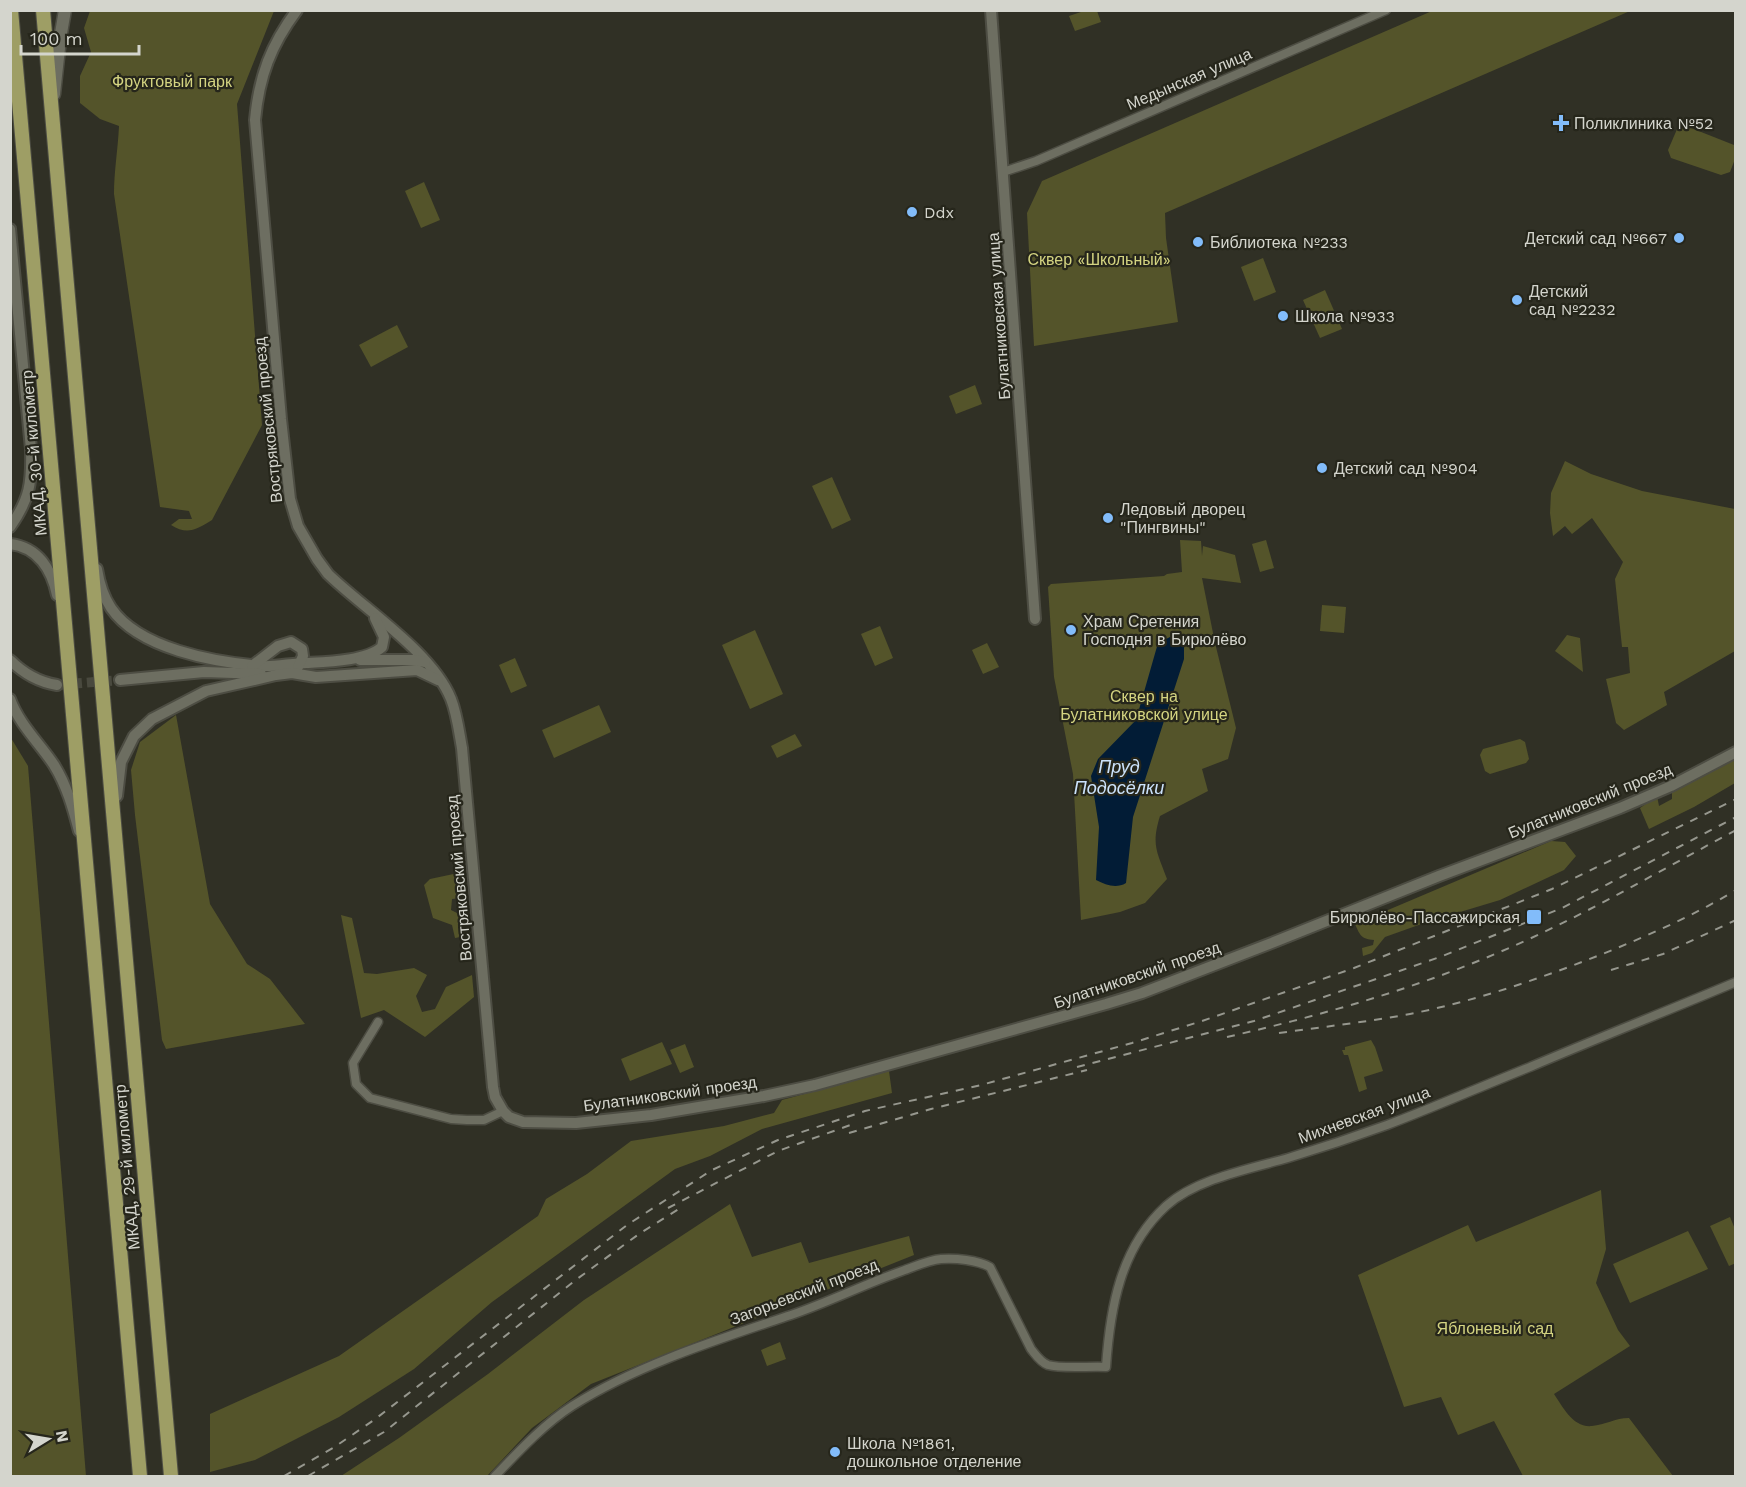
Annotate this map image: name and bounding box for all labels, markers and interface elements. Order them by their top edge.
scale bar [21,18,140,56]
text: 100 m [30,28,83,49]
street label: Медынская улица [1124,44,1255,114]
park label: Фруктовый парк [112,72,233,91]
marker: Поликлиника №52 [1552,114,1570,132]
place label: Поликлиника №52 [1574,114,1713,133]
place label: Ddx [924,203,954,222]
marker: Ddx [905,205,919,219]
place label: Детский сад №667 [1525,229,1667,248]
marker: Детский сад №667 [1672,231,1686,245]
street label: Булатниковская улица [984,232,1014,400]
place label: Библиотека №233 [1210,233,1348,252]
marker: Библиотека №233 [1191,235,1205,249]
park label: Сквер «Школьный» [1027,250,1171,269]
place label: Детский сад №2232 [1529,282,1616,319]
marker: Детский сад №2232 [1510,293,1524,307]
place label: Школа №933 [1295,307,1395,326]
marker: Школа №933 [1276,309,1290,323]
street label: Востряковский проезд [250,336,286,504]
street label: МКАД, 30-й километр [17,369,51,537]
place label: Детский сад №904 [1334,459,1478,478]
marker: Детский сад №904 [1315,461,1329,475]
place label: Ледовый дворец "Пингвины" [1120,500,1245,537]
marker: Ледовый дворец "Пингвины" [1101,511,1115,525]
place label: Храм Сретения Господня в Бирюлёво [1083,612,1246,649]
marker: Храм Сретения Господня в Бирюлёво [1064,623,1078,637]
park label: Сквер на Булатниковской улице [1060,687,1228,724]
water label: Пруд Подосёлки [1074,756,1164,798]
street label: Булатниковский проезд [1505,759,1675,843]
street label: Востряковский проезд [442,794,476,962]
place label: Бирюлёво-Пассажирская [1330,908,1520,927]
marker: Бирюлёво-Пассажирская [1525,908,1543,926]
street label: Булатниковский проезд [1051,937,1223,1012]
street label: Булатниковский проезд [582,1072,759,1116]
street label: Михневская улица [1296,1082,1432,1148]
street label: МКАД, 29-й километр [110,1083,144,1251]
street label: Загорьевский проезд [727,1255,881,1329]
park label: Яблоневый сад [1437,1319,1554,1338]
north arrow [18,1409,78,1469]
text: N [52,1429,73,1444]
place label: Школа №1861, дошкольное отделение [847,1434,1022,1471]
marker: Школа №1861, дошкольное отделение [828,1445,842,1459]

